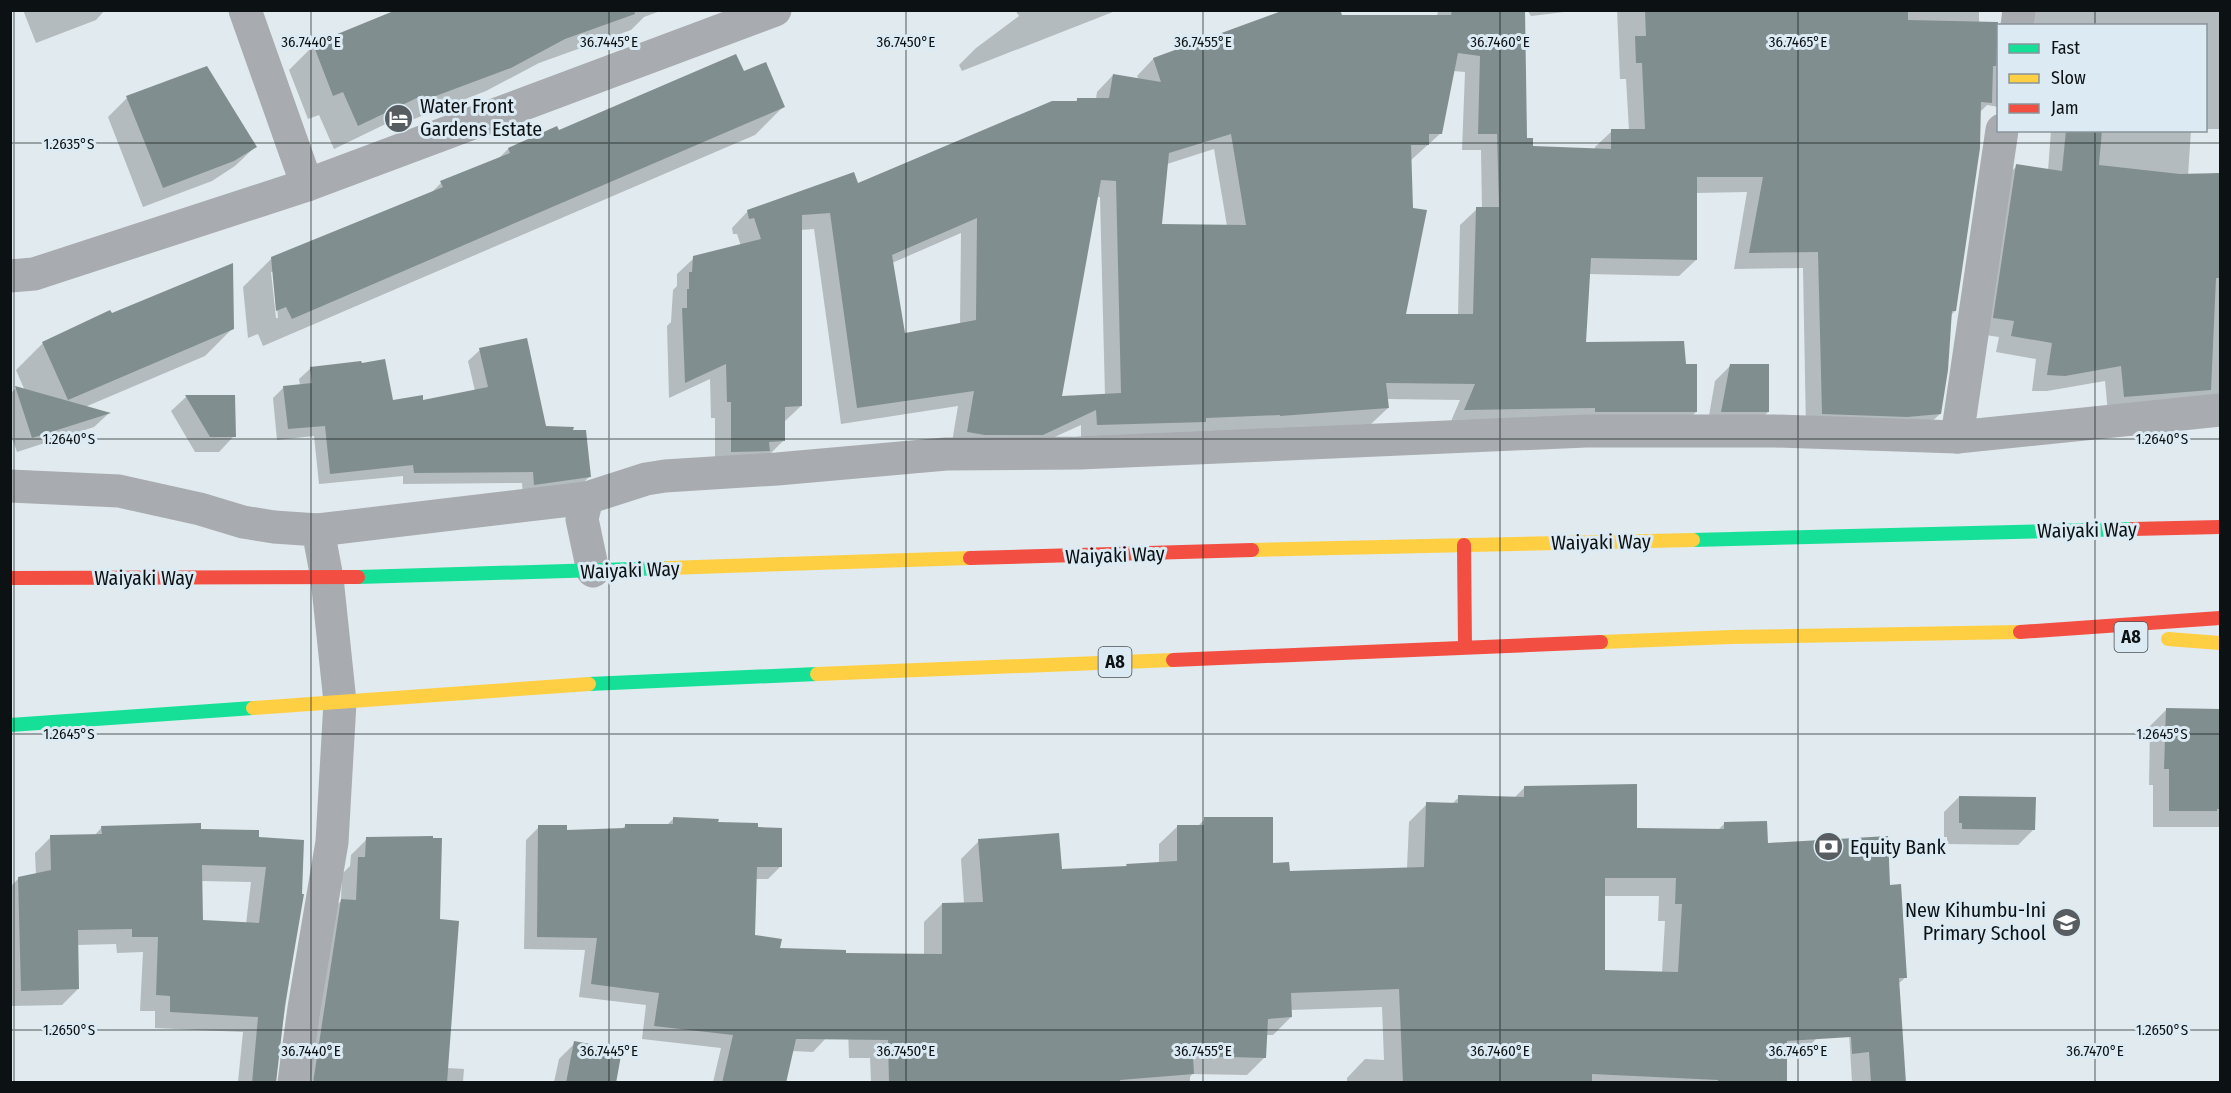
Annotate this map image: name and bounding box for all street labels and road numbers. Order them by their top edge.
street label: Waiyaki Way [2037,517,2137,543]
street label: Waiyaki Way [1551,529,1651,555]
street label: Waiyaki Way [1065,541,1165,569]
street label: Waiyaki Way [580,556,680,584]
street label: Waiyaki Way [94,566,194,590]
road number: A8 [2114,622,2148,652]
road number: A8 [1098,647,1132,677]

